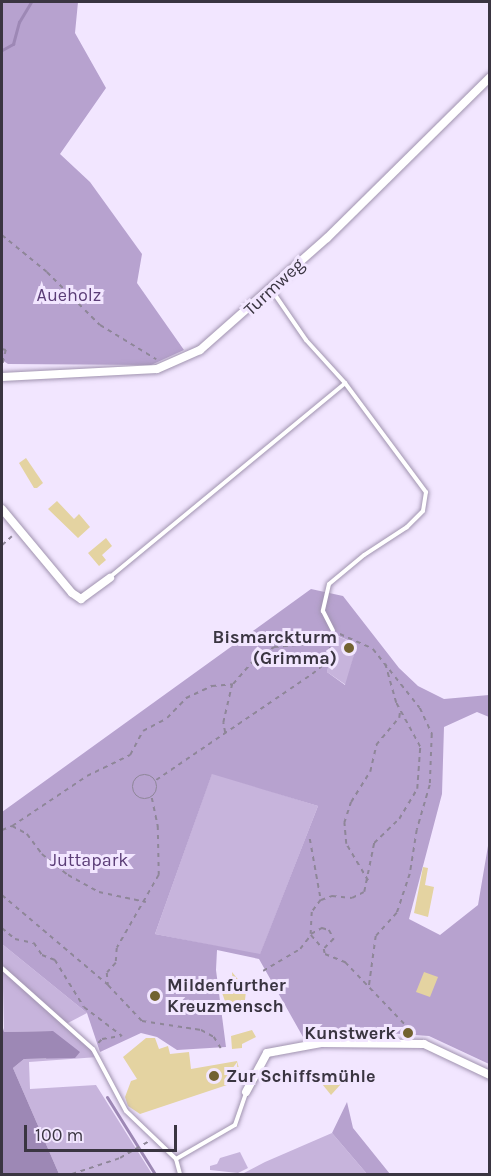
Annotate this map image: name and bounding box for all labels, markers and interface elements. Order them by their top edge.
street label: Turmweg [239,254,309,320]
park label: Aueholz [37,284,101,306]
place label: Bismarckturm (Grimma) [213,627,337,670]
marker: Bismarckturm (Grimma) [342,641,356,655]
park label: Juttapark [50,849,128,871]
place label: Mildenfurther Kreuzmensch [167,975,286,1018]
marker: Mildenfurther Kreuzmensch [148,989,162,1003]
place label: Kunstwerk [304,1022,396,1044]
marker: Kunstwerk [401,1026,415,1040]
place label: Zur Schiffsmühle [226,1065,375,1087]
marker: Zur Schiffsmühle [207,1069,221,1083]
scale bar [27,1113,180,1151]
text: 100 m [35,1124,83,1146]

